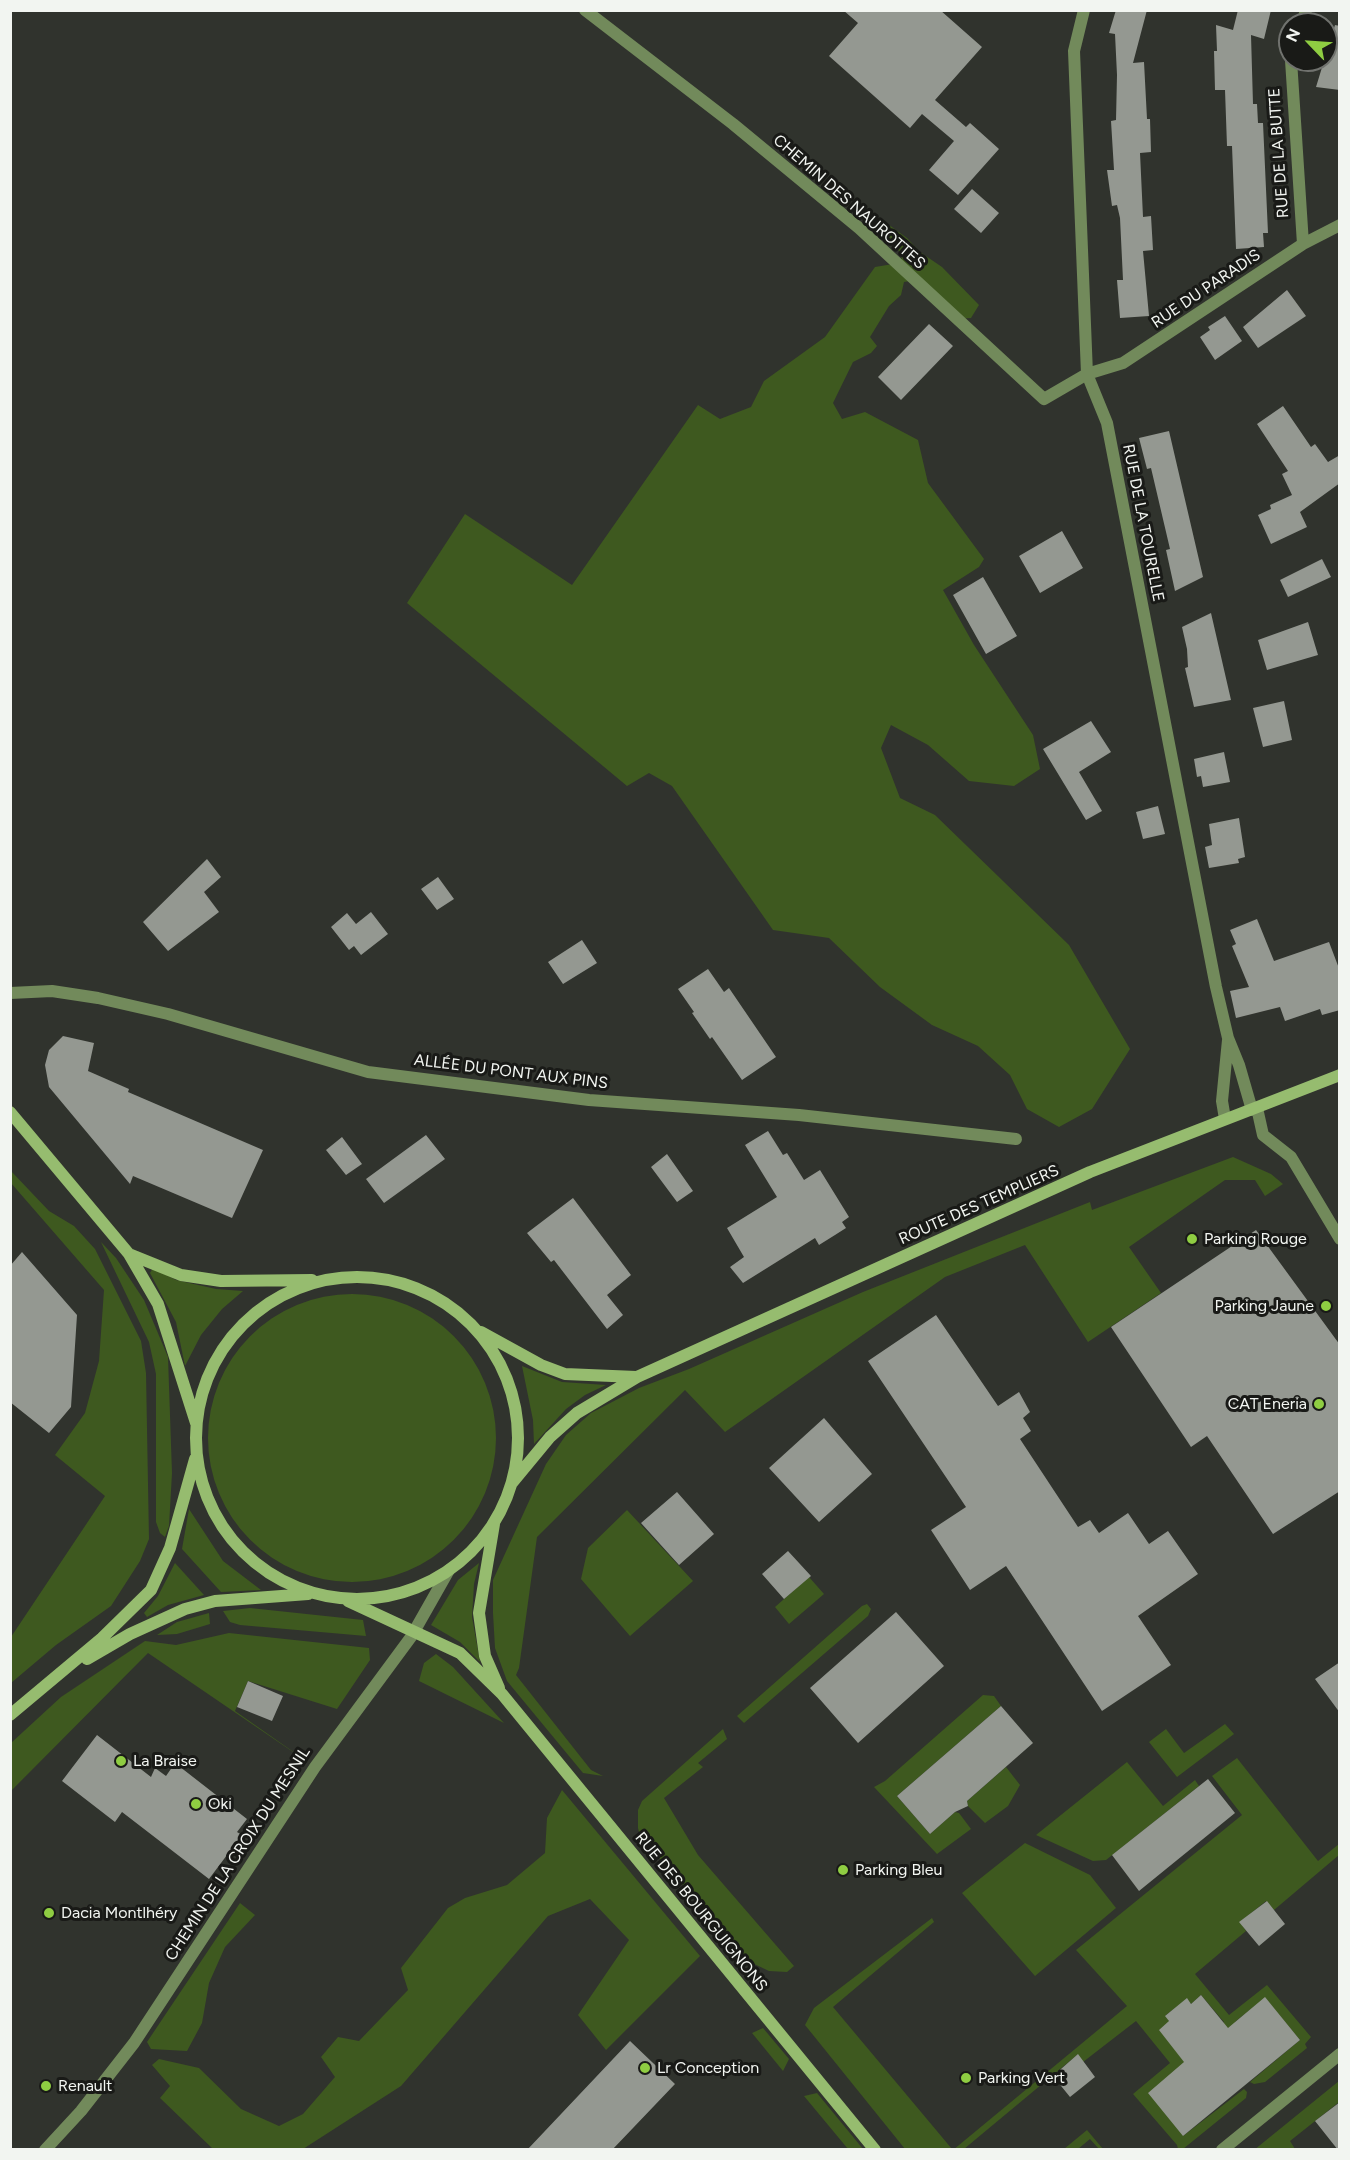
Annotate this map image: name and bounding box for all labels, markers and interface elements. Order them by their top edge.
north arrow [1278,12,1338,72]
text: N [1282,25,1304,45]
street label: RUE DE LA BUTTE [1265,87,1293,219]
street label: CHEMIN DES NAUROTTES [769,131,929,273]
street label: RUE DU PARADIS [1148,245,1264,333]
street label: RUE DE LA TOURELLE [1118,442,1168,604]
street label: ALLÉE DU PONT AUX PINS [413,1051,609,1093]
street label: ROUTE DES TEMPLIERS [896,1161,1062,1249]
place label: Parking Rouge [1204,1229,1307,1249]
marker: Parking Rouge [1185,1232,1199,1246]
place label: Parking Jaune [1215,1296,1314,1316]
marker: Parking Jaune [1319,1299,1333,1313]
place label: CAT Eneria [1228,1394,1307,1414]
marker: CAT Eneria [1312,1397,1326,1411]
street label: CHEMIN DE LA CROIX DU MESNIL [162,1744,314,1964]
place label: La Braise [133,1751,197,1771]
marker: La Braise [114,1754,128,1768]
place label: Oki [208,1794,232,1814]
marker: Oki [189,1797,203,1811]
street label: RUE DES BOURGUIGNONS [631,1828,771,1996]
place label: Parking Bleu [855,1860,942,1880]
marker: Parking Bleu [836,1863,850,1877]
place label: Dacia Montlhéry [61,1903,177,1923]
marker: Dacia Montlhéry [42,1906,56,1920]
place label: Lr Conception [657,2058,759,2078]
marker: Lr Conception [638,2061,652,2075]
place label: Parking Vert [978,2068,1065,2088]
marker: Parking Vert [959,2071,973,2085]
place label: Renault [58,2076,112,2096]
marker: Renault [39,2079,53,2093]

